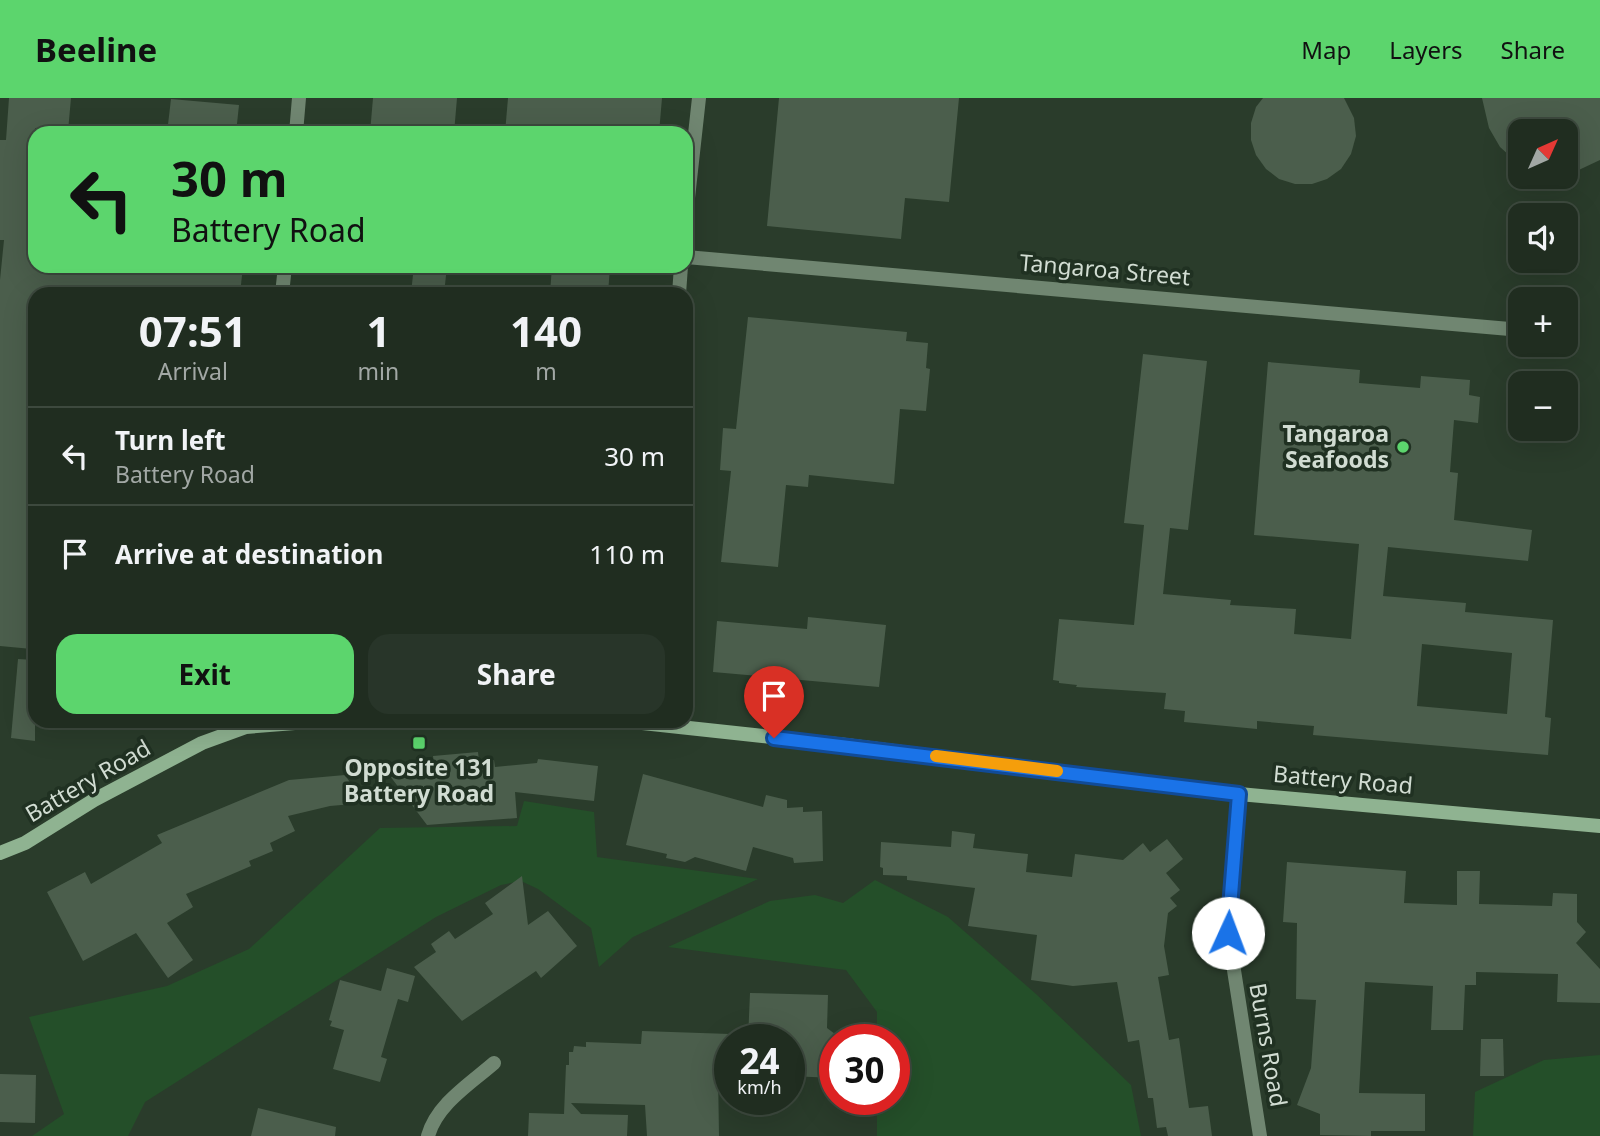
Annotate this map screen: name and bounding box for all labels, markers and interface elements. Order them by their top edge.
text: Beeline [35,27,157,72]
text: Map [1301,33,1351,66]
text: Layers [1389,33,1463,66]
text: Share [1501,33,1565,66]
north arrow [1508,119,1578,189]
map controls [1508,119,1578,441]
text: 30 m [171,145,288,211]
icon: left [56,154,147,245]
button: sound [1508,203,1578,273]
text: Battery Road [171,208,366,251]
street label: Tangaroa Street [1018,246,1192,292]
button: + [1508,287,1578,357]
text: 07:51 [139,302,247,359]
text: 1 [366,302,390,359]
text: 140 [510,302,582,359]
text: Arrival [158,355,228,387]
text: min [358,355,399,387]
text: m [535,355,557,387]
button: − [1508,371,1578,441]
place label: Tangaroa Seafoods [1283,417,1389,475]
text: Turn left [115,422,226,458]
icon: left [56,437,94,475]
text: 30 m [604,438,665,474]
marker: Tangaroa Seafoods [1395,439,1411,455]
text: Battery Road [115,458,255,490]
icon: arrive [56,535,94,573]
text: Arrive at destination [115,536,384,572]
text: 110 m [589,536,665,572]
button: Exit [56,634,354,714]
button: Share [368,634,665,714]
pin [744,666,804,738]
icon: arrive [755,677,793,715]
street label: Battery Road [19,731,156,829]
marker: Opposite 131 Battery Road [411,735,427,751]
place label: Opposite 131 Battery Road [344,751,494,809]
street label: Battery Road [1272,757,1414,801]
position arrow [1191,896,1265,970]
street label: Burns Road [1242,980,1296,1109]
speed limit sign: 30 [819,1024,910,1115]
text: 24 [739,1037,780,1084]
text: km/h [737,1075,782,1099]

